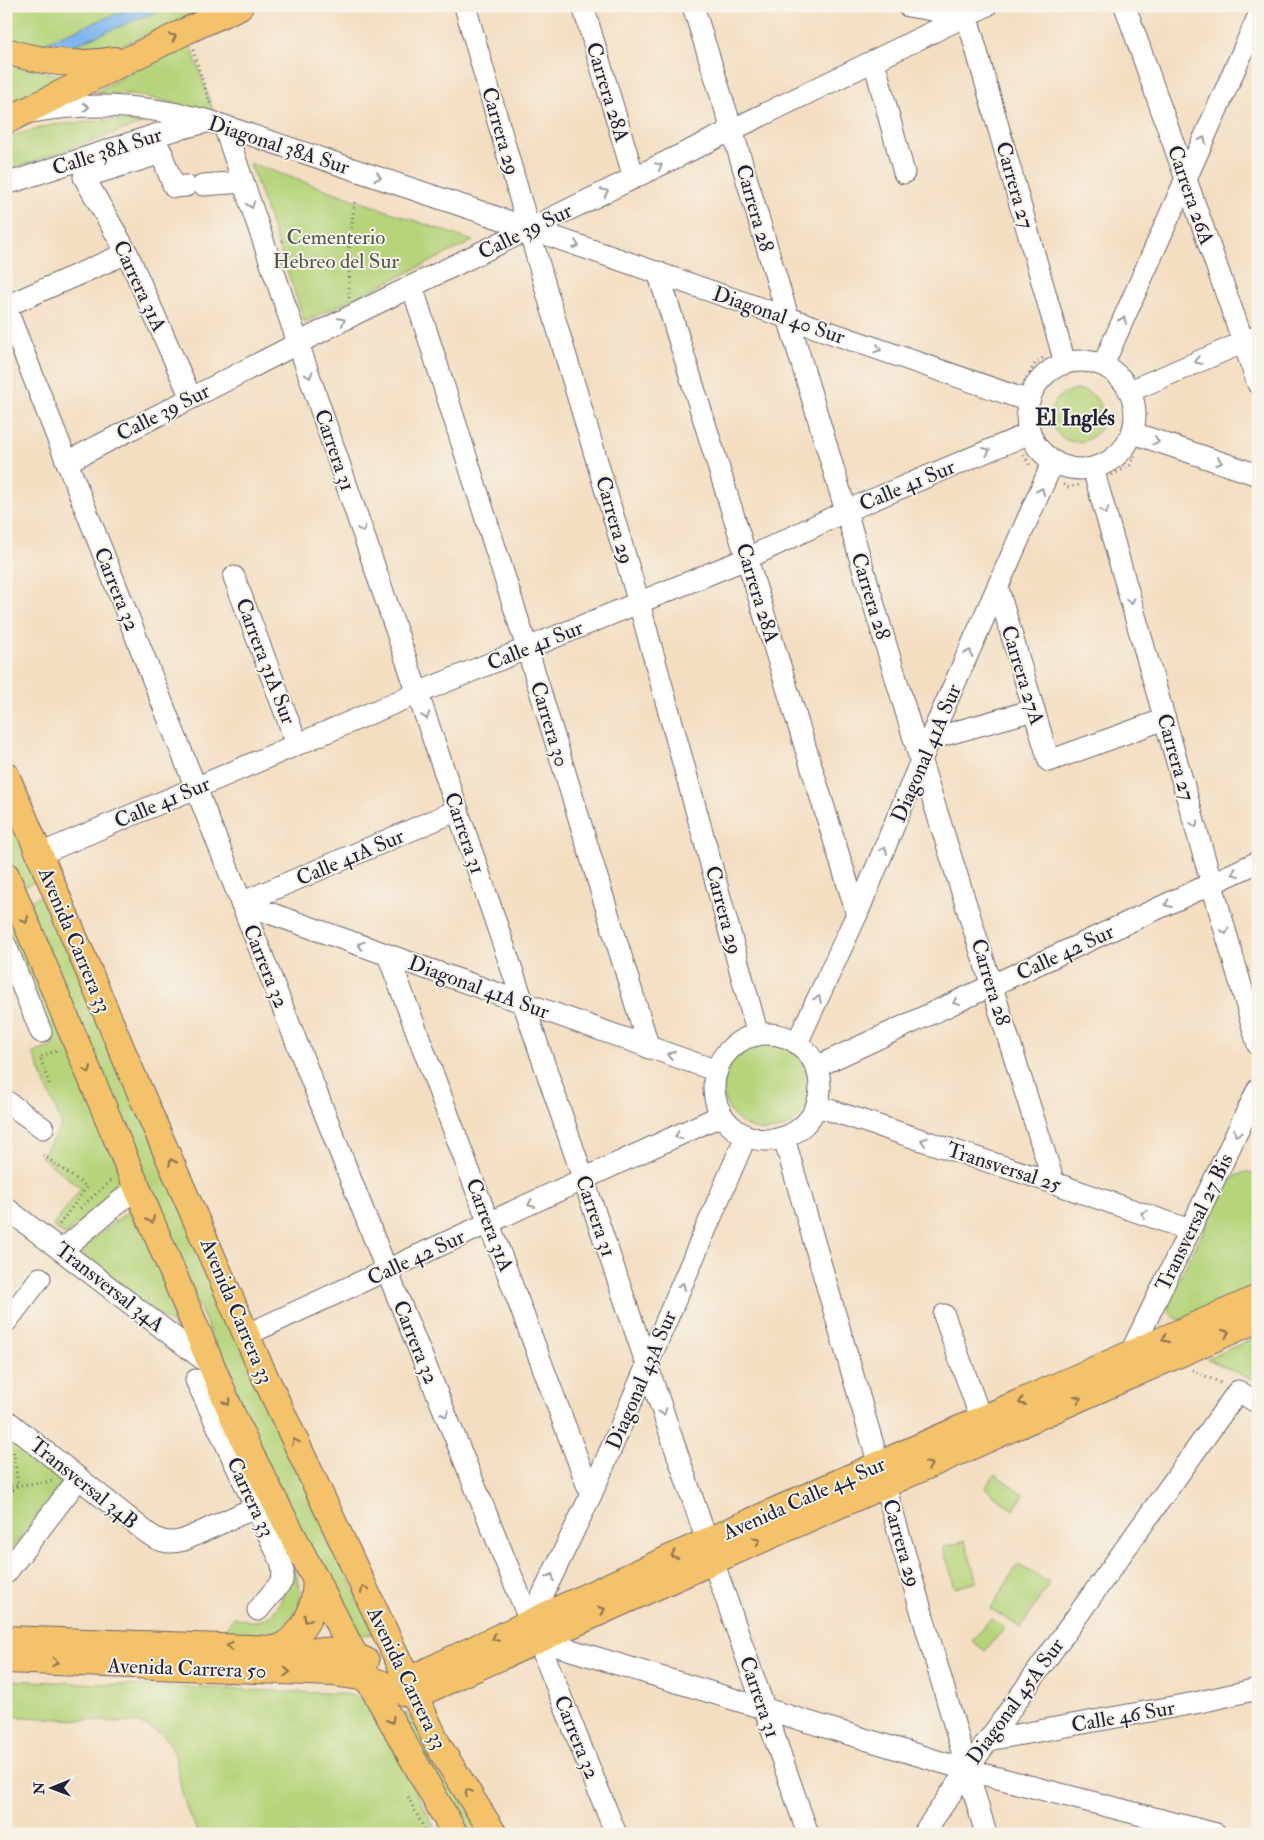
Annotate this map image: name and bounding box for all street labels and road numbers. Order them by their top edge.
street label: Carrera 28A [580,39,635,145]
street label: Carrera 29 [475,84,526,178]
street label: Diagonal 38A Sur [205,110,353,181]
street label: Calle 38A Sur [49,121,166,182]
street label: Carrera 27 [989,138,1040,232]
street label: Carrera 26A [1161,142,1220,249]
street label: Carrera 28 [729,161,780,255]
street label: Calle 39 Sur [474,197,577,266]
street label: Carrera 31A [107,236,173,336]
street label: Diagonal 40 Sur [709,280,849,351]
street label: Calle 39 Sur [112,377,215,447]
street label: Carrera 31 [308,406,361,495]
street label: Calle 41 Sur [855,453,959,518]
street label: Carrera 29 [589,473,640,567]
street label: Carrera 28A [730,540,785,646]
street label: Carrera 32 [88,543,146,635]
street label: Carrera 28 [845,549,897,643]
street label: Carrera 31A Sur [229,594,302,728]
street label: Calle 41 Sur [483,614,587,677]
street label: Carrera 27A [995,622,1050,728]
street label: Carrera 30 [524,678,575,770]
street label: Diagonal 41A Sur [885,680,968,827]
street label: Carrera 27 [1150,710,1201,804]
street label: Calle 41 Sur [110,770,214,835]
street label: Carrera 31 [438,789,491,878]
street label: Calle 41A Sur [292,823,408,892]
street label: Avenida Carrera 33 [31,862,117,1017]
street label: Carrera 29 [699,863,748,957]
street label: Calle 42 Sur [1012,918,1118,987]
street label: Carrera 32 [237,920,295,1012]
street label: Carrera 28 [965,935,1017,1029]
street label: Diagonal 41A Sur [405,949,553,1026]
street label: Transversal 25 [943,1136,1065,1199]
street label: Transversal 27 Bis [1149,1149,1239,1296]
street label: Carrera 31 [569,1172,622,1261]
street label: Carrera 31A [459,1175,520,1276]
street label: Calle 42 Sur [363,1223,469,1292]
street label: Avenida Carrera 33 [193,1233,279,1388]
street label: Transversal 34A [50,1236,170,1339]
street label: Carrera 32 [387,1296,445,1388]
street label: Diagonal 43A Sur [600,1306,683,1454]
street label: Transversal 34B [24,1431,143,1535]
street label: Avenida Calle 44 Sur [718,1450,890,1547]
street label: Carrera 33 [220,1453,281,1542]
street label: Carrera 29 [876,1496,927,1590]
street label: Avenida Carrera 33 [360,1602,453,1754]
street label: Diagonal 45A Sur [961,1633,1070,1770]
street label: Avenida Carrera 50 [106,1652,267,1685]
street label: Carrera 31 [733,1653,786,1742]
street label: Carrera 32 [548,1691,606,1783]
street label: Calle 46 Sur [1069,1694,1177,1739]

